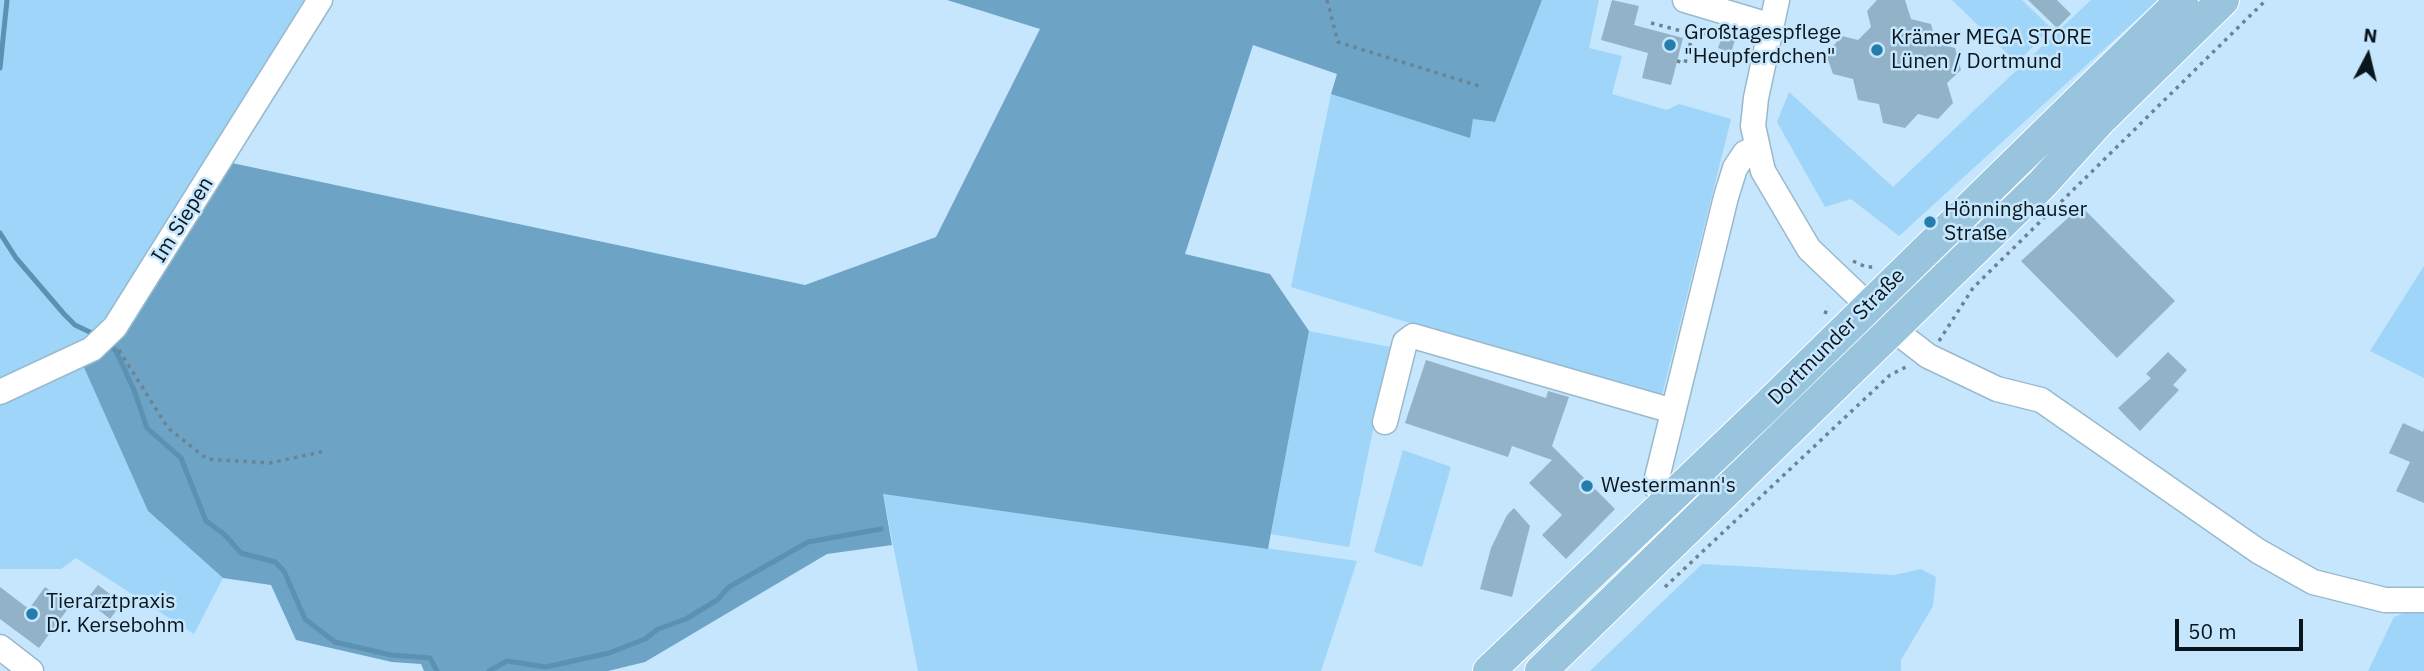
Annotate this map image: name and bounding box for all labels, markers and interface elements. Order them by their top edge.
place label: Großtagespflege "Heupferdchen" [1684,20,1841,70]
north arrow [2333,21,2403,91]
text: N [2362,22,2379,48]
place label: Krämer MEGA STORE Lünen / Dortmund [1891,25,2092,75]
marker: Großtagespflege "Heupferdchen" [1662,37,1678,53]
marker: Krämer MEGA STORE Lünen / Dortmund [1869,42,1885,58]
street label: Im Siepen [147,172,219,268]
place label: Hönninghauser Straße [1944,197,2087,247]
marker: Hönninghauser Straße [1922,214,1938,230]
street label: Dortmunder Straße [1763,263,1911,411]
place label: Westermann's [1601,473,1736,499]
marker: Westermann's [1579,478,1595,494]
place label: Tierarztpraxis Dr. Kersebohm [46,589,185,639]
scale bar [2179,604,2307,648]
marker: Tierarztpraxis Dr. Kersebohm [24,606,40,622]
text: 50 m [2188,617,2237,645]

